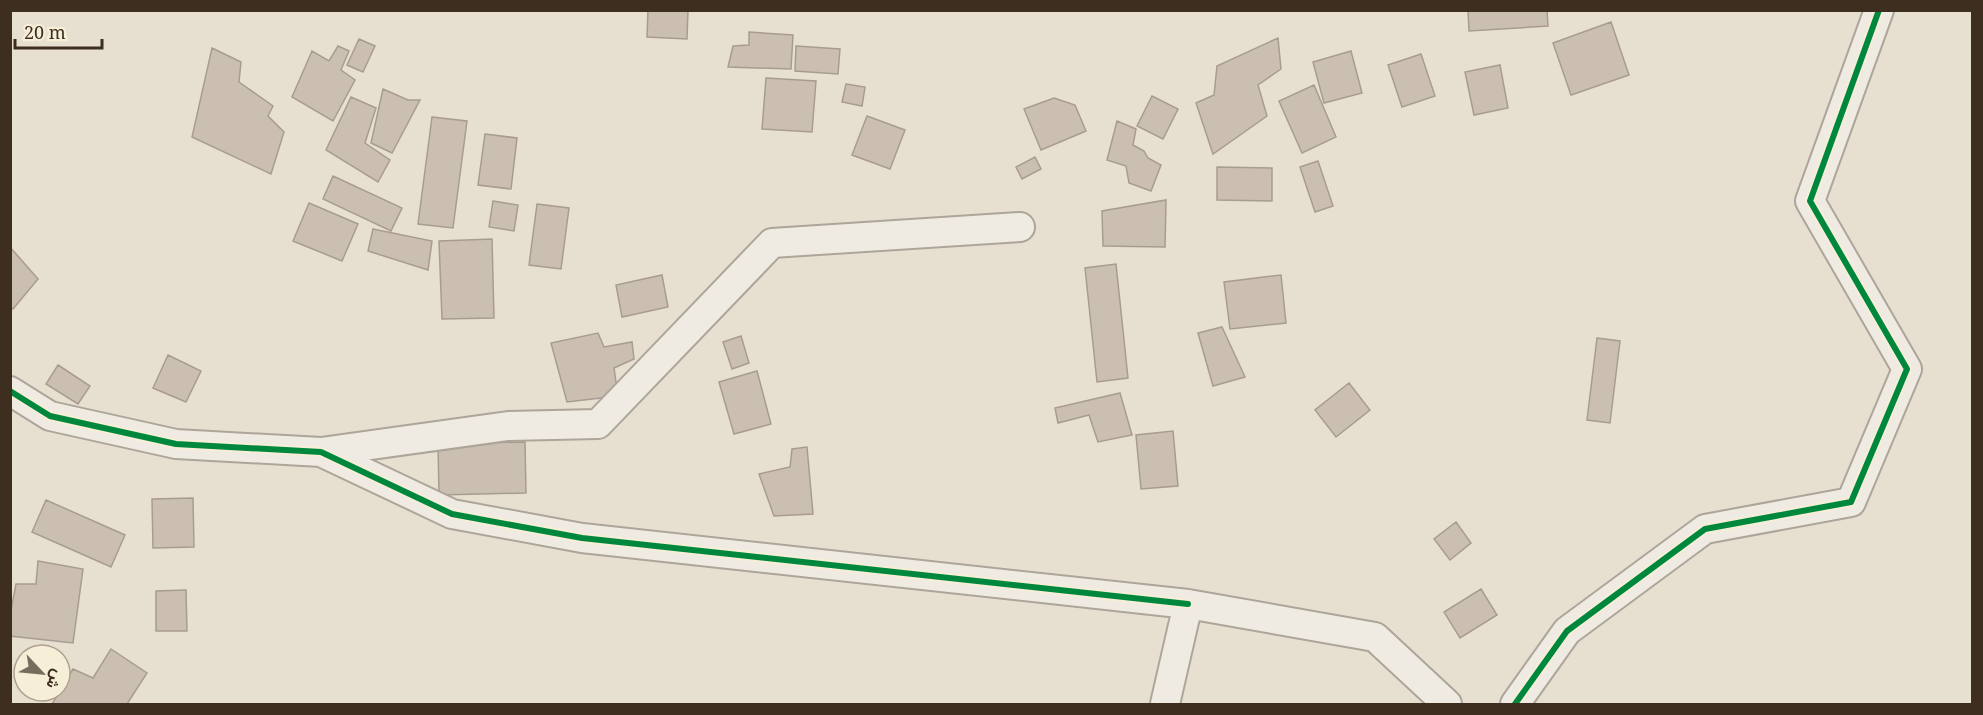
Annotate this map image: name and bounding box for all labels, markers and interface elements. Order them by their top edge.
scale bar [15,12,102,50]
text: 20 m [24,20,66,44]
north arrow [12,643,72,703]
text: ش [41,666,70,693]

